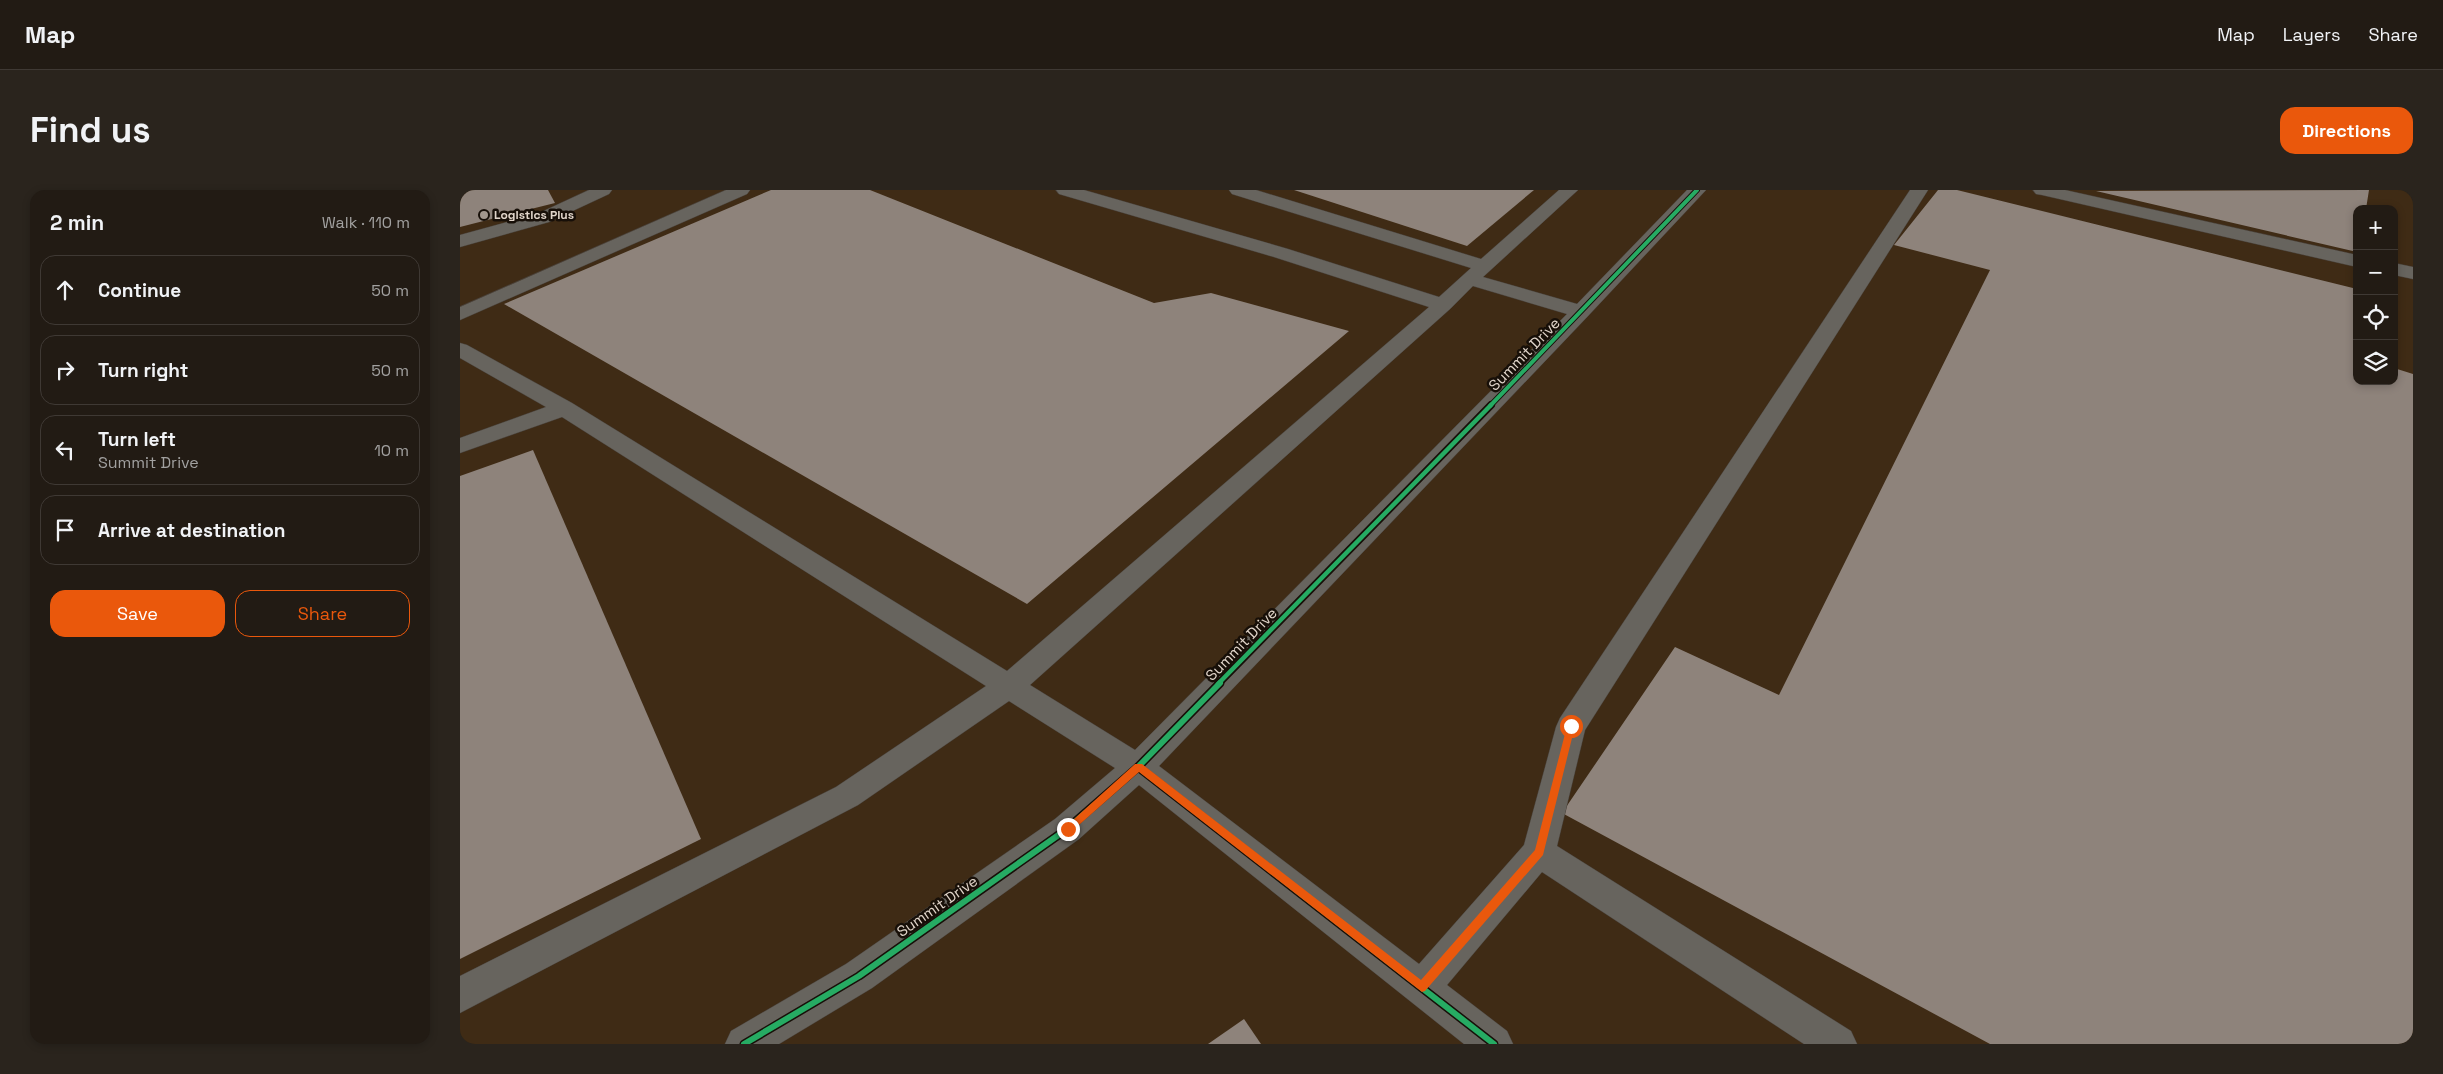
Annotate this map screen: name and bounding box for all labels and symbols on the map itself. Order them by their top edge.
place label: Logistics Plus [494,207,574,223]
marker: Logistics Plus [478,209,490,221]
street label: Summit Drive [1484,313,1564,395]
street label: Summit Drive [1201,603,1281,685]
route start [1560,715,1583,738]
route end [1057,818,1080,841]
street label: Summit Drive [893,871,981,941]

